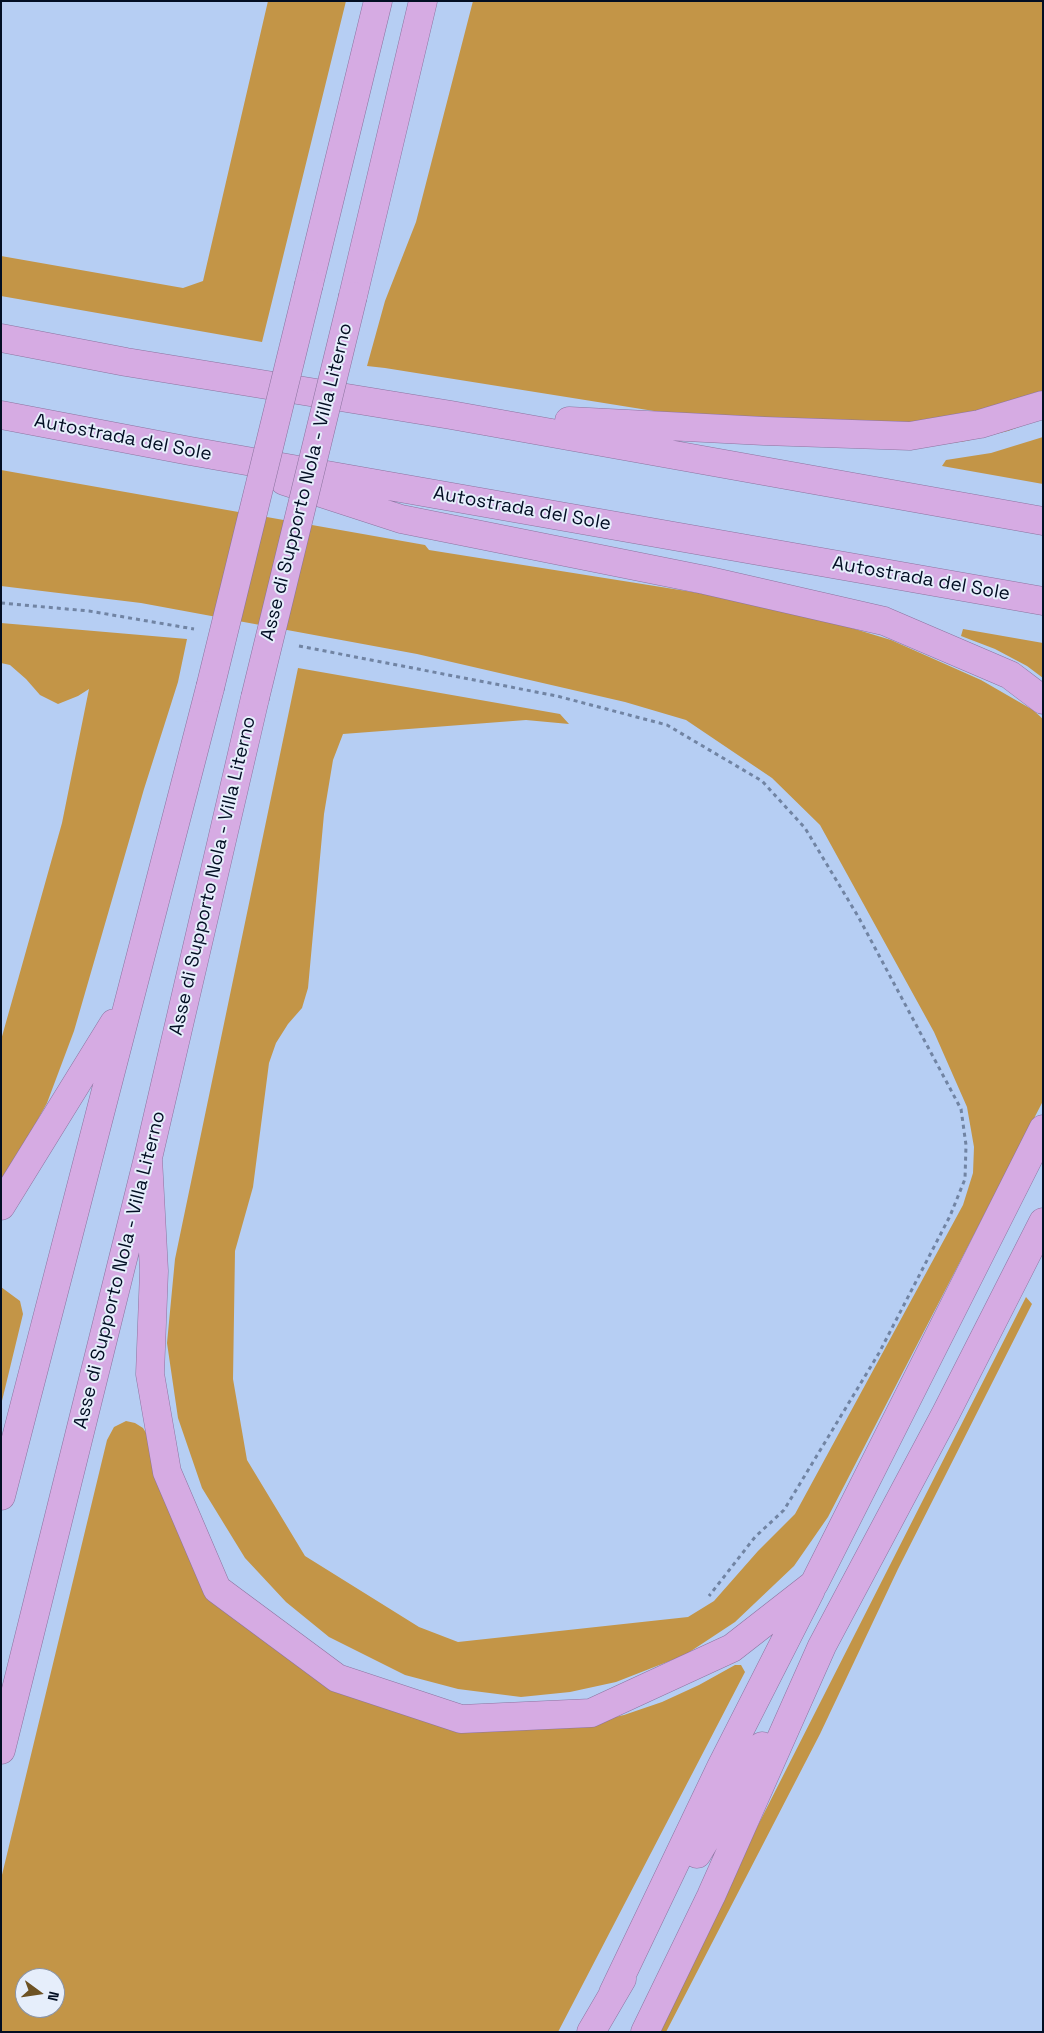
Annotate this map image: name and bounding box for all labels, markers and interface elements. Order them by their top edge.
street label: Asse di Supporto Nola - Villa Literno [256,321,358,643]
street label: Autostrada del Sole [32,410,214,466]
street label: Autostrada del Sole [431,482,613,536]
street label: Autostrada del Sole [830,552,1012,606]
street label: Asse di Supporto Nola - Villa Literno [165,714,261,1038]
street label: Asse di Supporto Nola - Villa Literno [69,1109,171,1431]
north arrow [15,1968,65,2018]
text: N [44,1990,63,2003]

